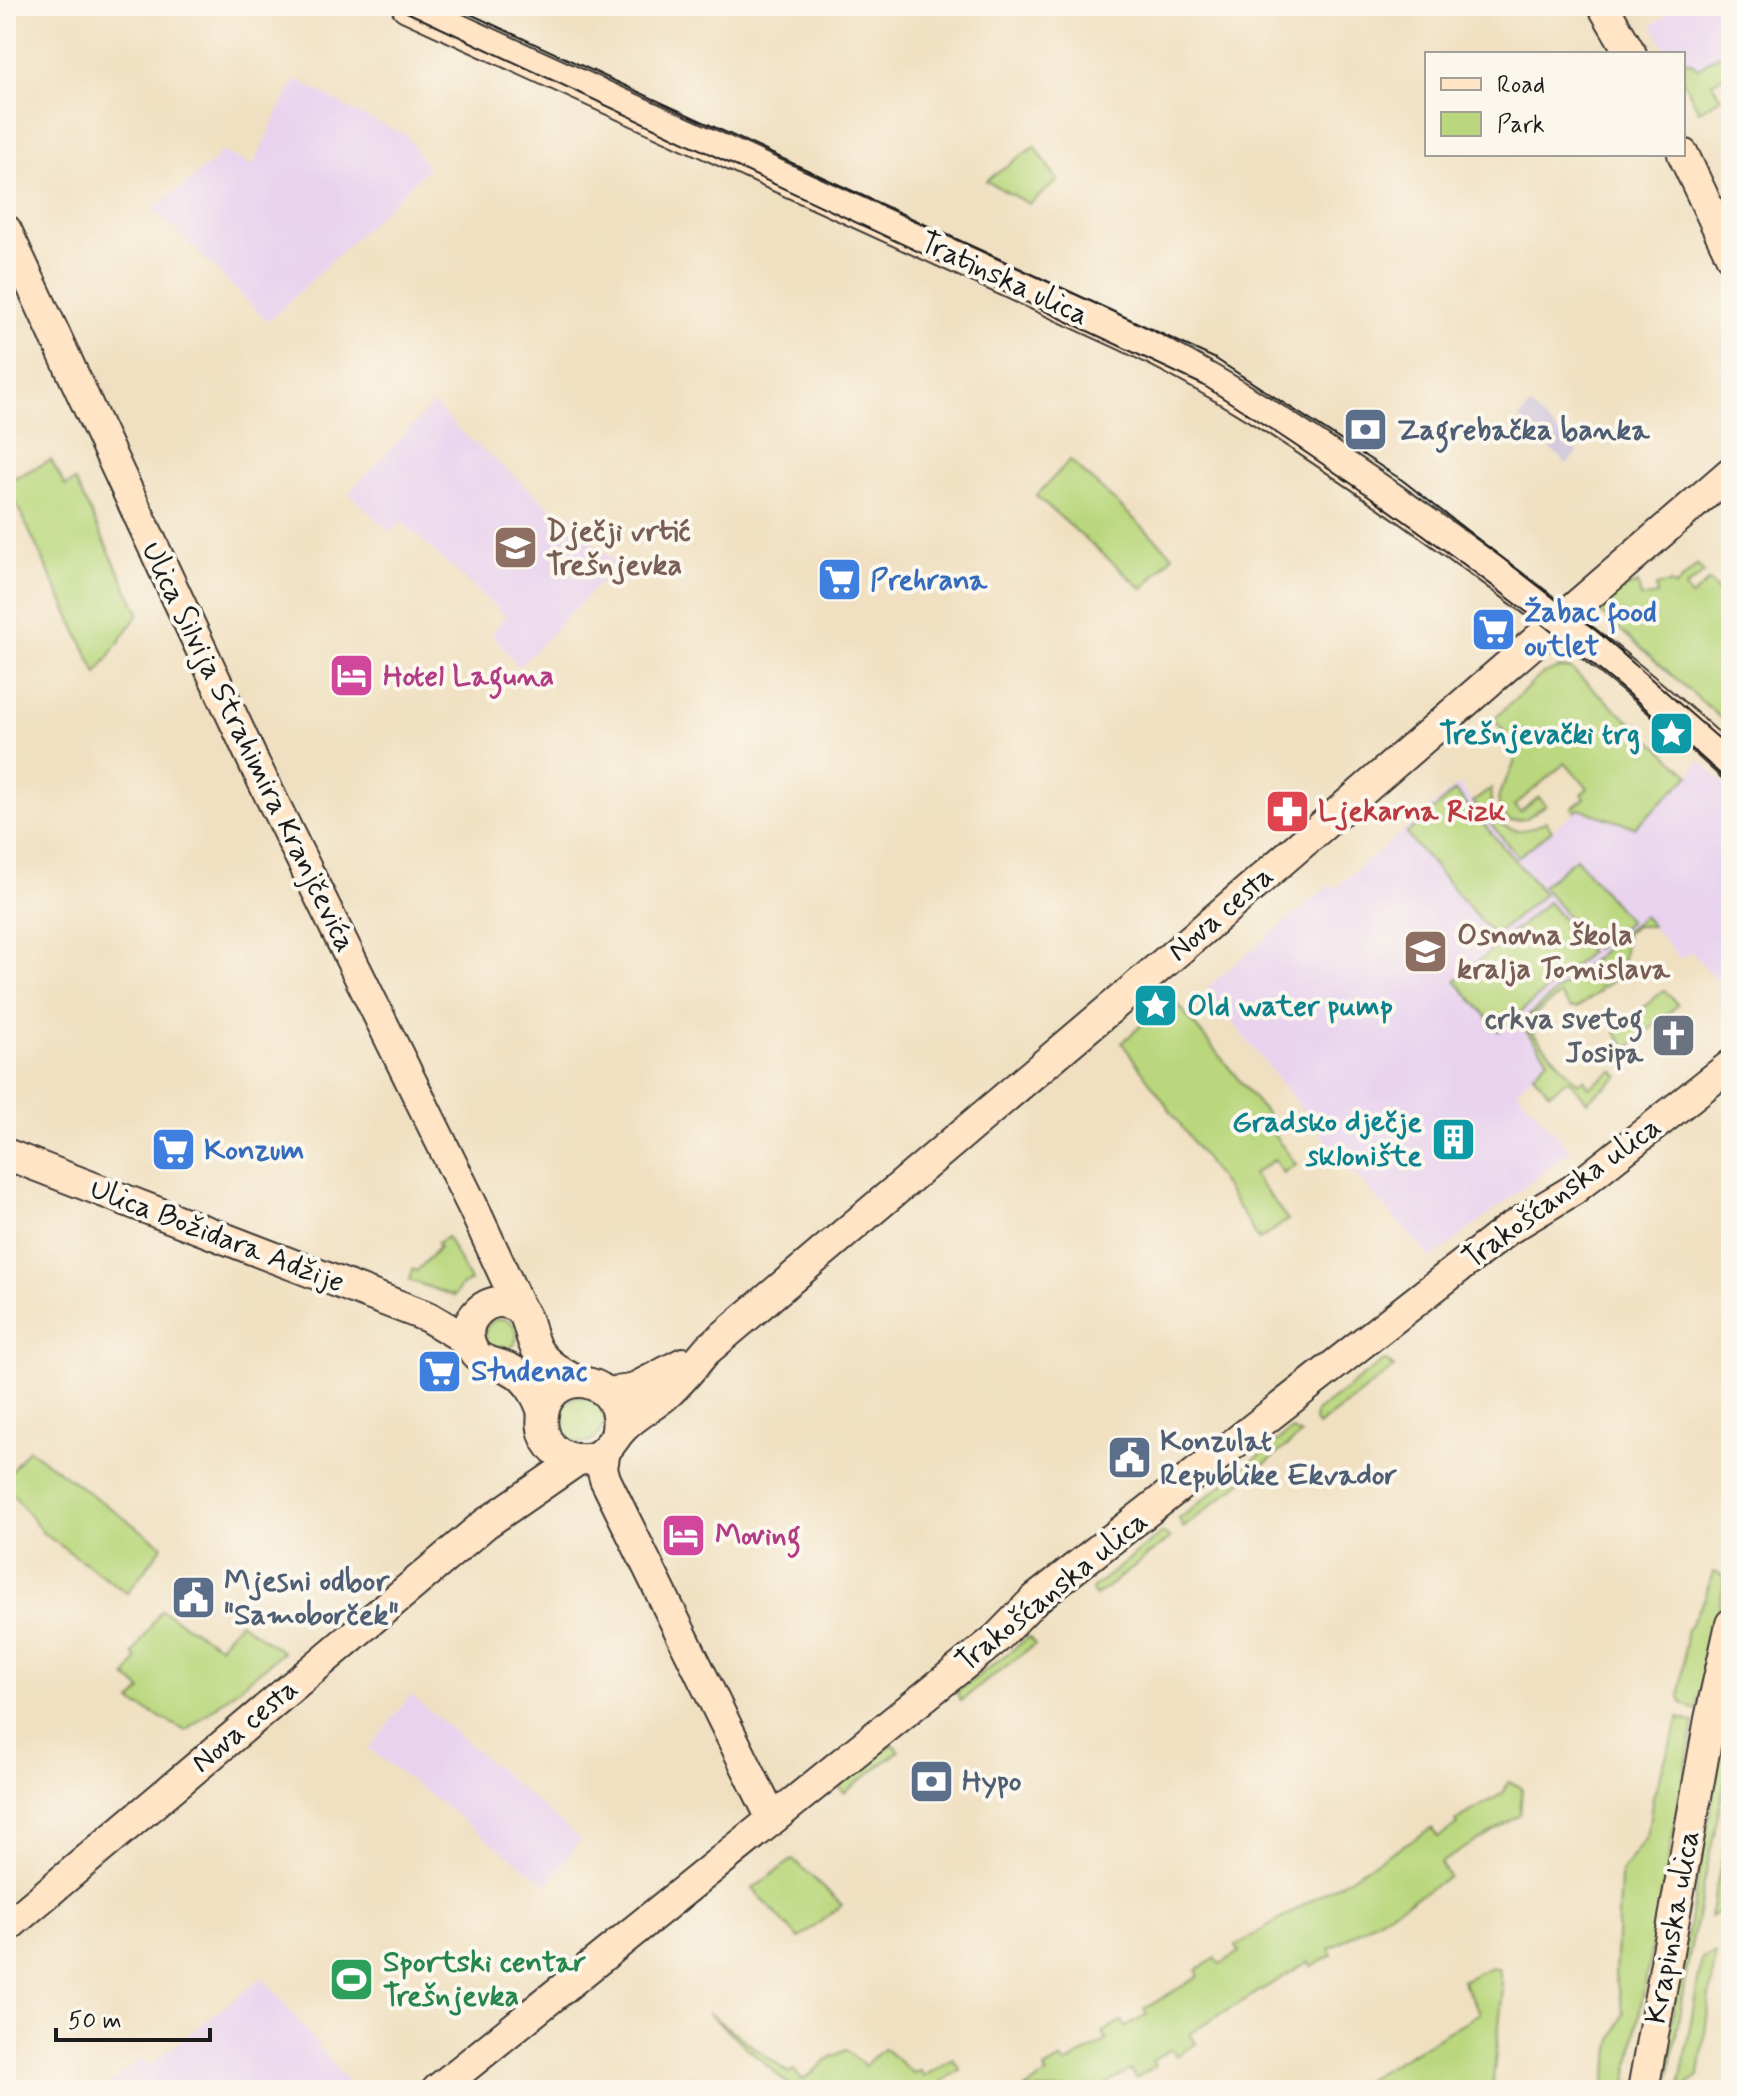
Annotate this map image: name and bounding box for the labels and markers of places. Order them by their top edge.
bank icon: Zagrebačka banka [1342,406,1390,454]
place label: Zagrebačka banka [1397,411,1650,454]
place label: Dječji vrtić Trešnjevka [546,512,691,585]
school or university icon: Dječji vrtić Trešnjevka [491,524,539,572]
supermarket icon: Prehrana [815,556,863,604]
place label: Prehrana [870,561,988,600]
place label: Žabac food outlet [1524,593,1657,666]
supermarket icon: Žabac food outlet [1469,605,1517,653]
hotel icon: Hotel Laguna [328,652,376,700]
place label: Hotel Laguna [383,657,554,700]
place icon: Trešnjevački trg [1647,710,1695,758]
place label: Trešnjevački trg [1439,715,1640,755]
pharmacy icon: Ljekarna Rizk [1263,787,1311,835]
place label: Ljekarna Rizk [1318,792,1506,831]
place label: Osnovna škola kralja Tomislava [1457,916,1671,989]
school or university icon: Osnovna škola kralja Tomislava [1402,928,1450,976]
place icon: Old water pump [1132,982,1180,1030]
place label: Old water pump [1187,987,1393,1026]
place label: crkva svetog Josipa [1485,1000,1644,1073]
church icon: crkva svetog Josipa [1650,1012,1698,1060]
place label: Gradsko dječje sklonište [1232,1103,1422,1176]
building icon: Gradsko dječje sklonište [1429,1115,1477,1163]
supermarket icon: Konzum [149,1126,197,1174]
place label: Konzum [204,1131,304,1170]
supermarket icon: Studenac [416,1347,464,1395]
place label: Studenac [471,1352,588,1391]
place label: Konzulat Republike Ekvador [1160,1422,1398,1495]
public building icon: Konzulat Republike Ekvador [1105,1434,1153,1482]
hotel icon: Moving [660,1511,708,1559]
place label: Moving [715,1516,801,1559]
place label: Mjesni odbor "Samoborček" [224,1562,399,1635]
public building icon: Mjesni odbor "Samoborček" [169,1574,217,1622]
bank icon: Hypo [907,1757,955,1805]
place label: Hypo [962,1762,1022,1801]
place label: Sportski centar Trešnjevka [383,1943,587,2016]
sports icon: Sportski centar Trešnjevka [328,1955,376,2003]

